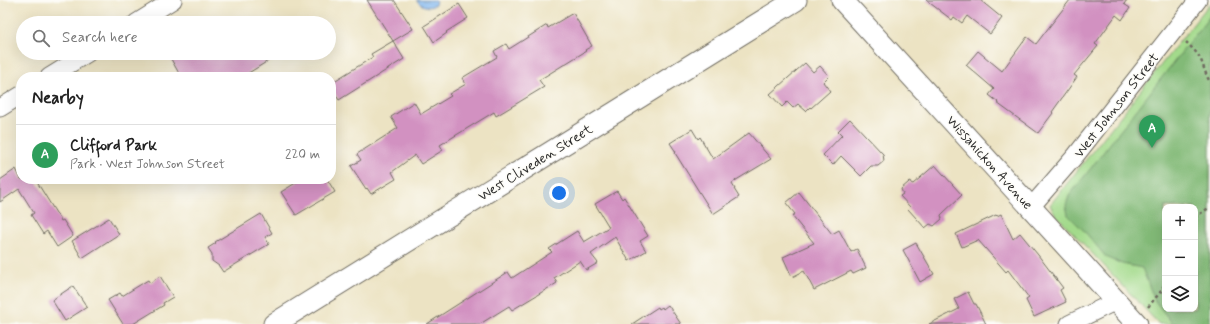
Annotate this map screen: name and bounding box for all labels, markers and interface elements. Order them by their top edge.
search box [16,16,336,60]
icon: search [30,27,52,49]
text: Search here [62,28,138,48]
street label: West Johnson Street [1070,49,1164,162]
text: Nearby [32,87,84,109]
street label: Wissahickon Avenue [942,112,1036,214]
pin: A [1139,115,1165,148]
street label: West Cliveden Street [475,120,597,205]
text: Clifford Park [70,136,157,156]
text: A [41,146,49,163]
text: 220 m [285,146,320,163]
text: Park · West Johnson Street [70,156,225,173]
your location [549,183,569,203]
map controls [1162,204,1198,312]
button: + [1162,204,1198,240]
button: − [1162,240,1198,276]
button: layers [1162,276,1198,312]

